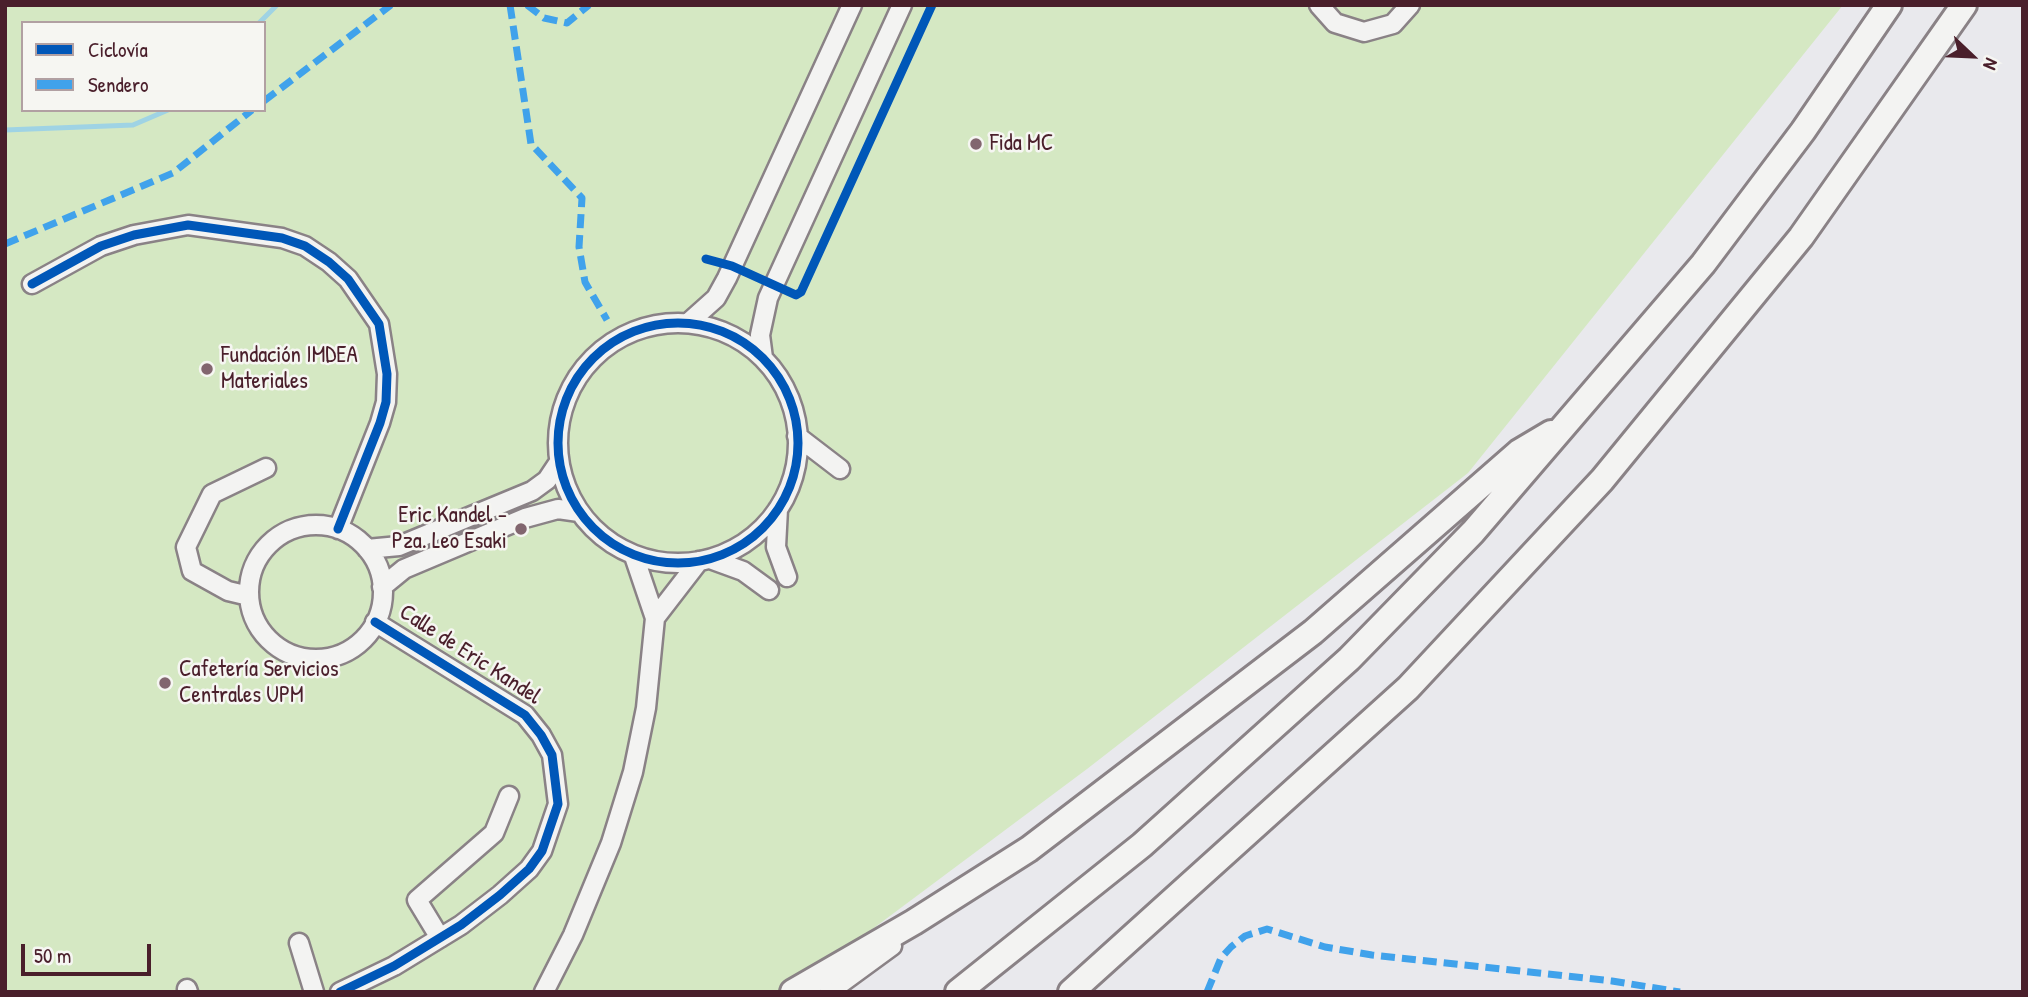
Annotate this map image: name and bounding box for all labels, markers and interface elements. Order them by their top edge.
legend [21,21,266,112]
north arrow [1937,21,2007,91]
text: Ciclovía [88,35,148,64]
text: N [1977,54,2005,74]
text: Sendero [88,70,149,99]
place label: Fida MC [990,130,1053,158]
marker: Fida MC [968,136,984,152]
place label: Fundación IMDEA Materiales [221,342,358,396]
marker: Fundación IMDEA Materiales [199,361,215,377]
place label: Eric Kandel - Pza. Leo Esaki [392,502,507,556]
marker: Eric Kandel - Pza. Leo Esaki [513,521,529,537]
street label: Calle de Eric Kandel [394,599,546,711]
place label: Cafetería Servicios Centrales UPM [179,656,339,710]
marker: Cafetería Servicios Centrales UPM [157,675,173,691]
scale bar [24,930,154,974]
text: 50 m [34,941,71,970]

